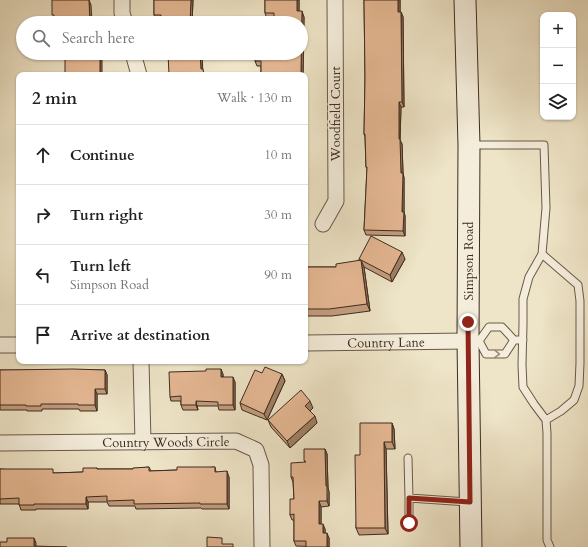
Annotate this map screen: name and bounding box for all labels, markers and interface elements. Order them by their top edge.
map controls [540,12,576,120]
button: + [540,12,576,48]
search box [16,16,308,60]
icon: search [30,27,52,49]
text: Search here [62,28,135,48]
button: − [540,48,576,84]
street label: Woodfield Court [327,66,345,163]
button: layers [540,84,576,120]
text: 2 min [32,87,77,110]
text: Walk · 130 m [217,89,292,107]
icon: ahead [32,144,54,166]
text: Continue [70,145,135,165]
text: 10 m [264,146,292,164]
icon: right [32,204,54,226]
text: Turn right [70,205,143,225]
text: 30 m [264,206,292,224]
street label: Simpson Road [460,221,478,300]
text: Turn left [70,256,131,276]
icon: left [32,264,54,286]
text: 90 m [264,266,292,284]
text: Simpson Road [70,276,149,294]
route end [459,313,477,331]
icon: arrive [32,324,54,346]
text: Arrive at destination [70,325,210,345]
street label: Country Lane [347,334,425,352]
one-way arrow [494,350,500,358]
street label: Country Woods Circle [102,433,230,452]
route start [400,514,418,532]

